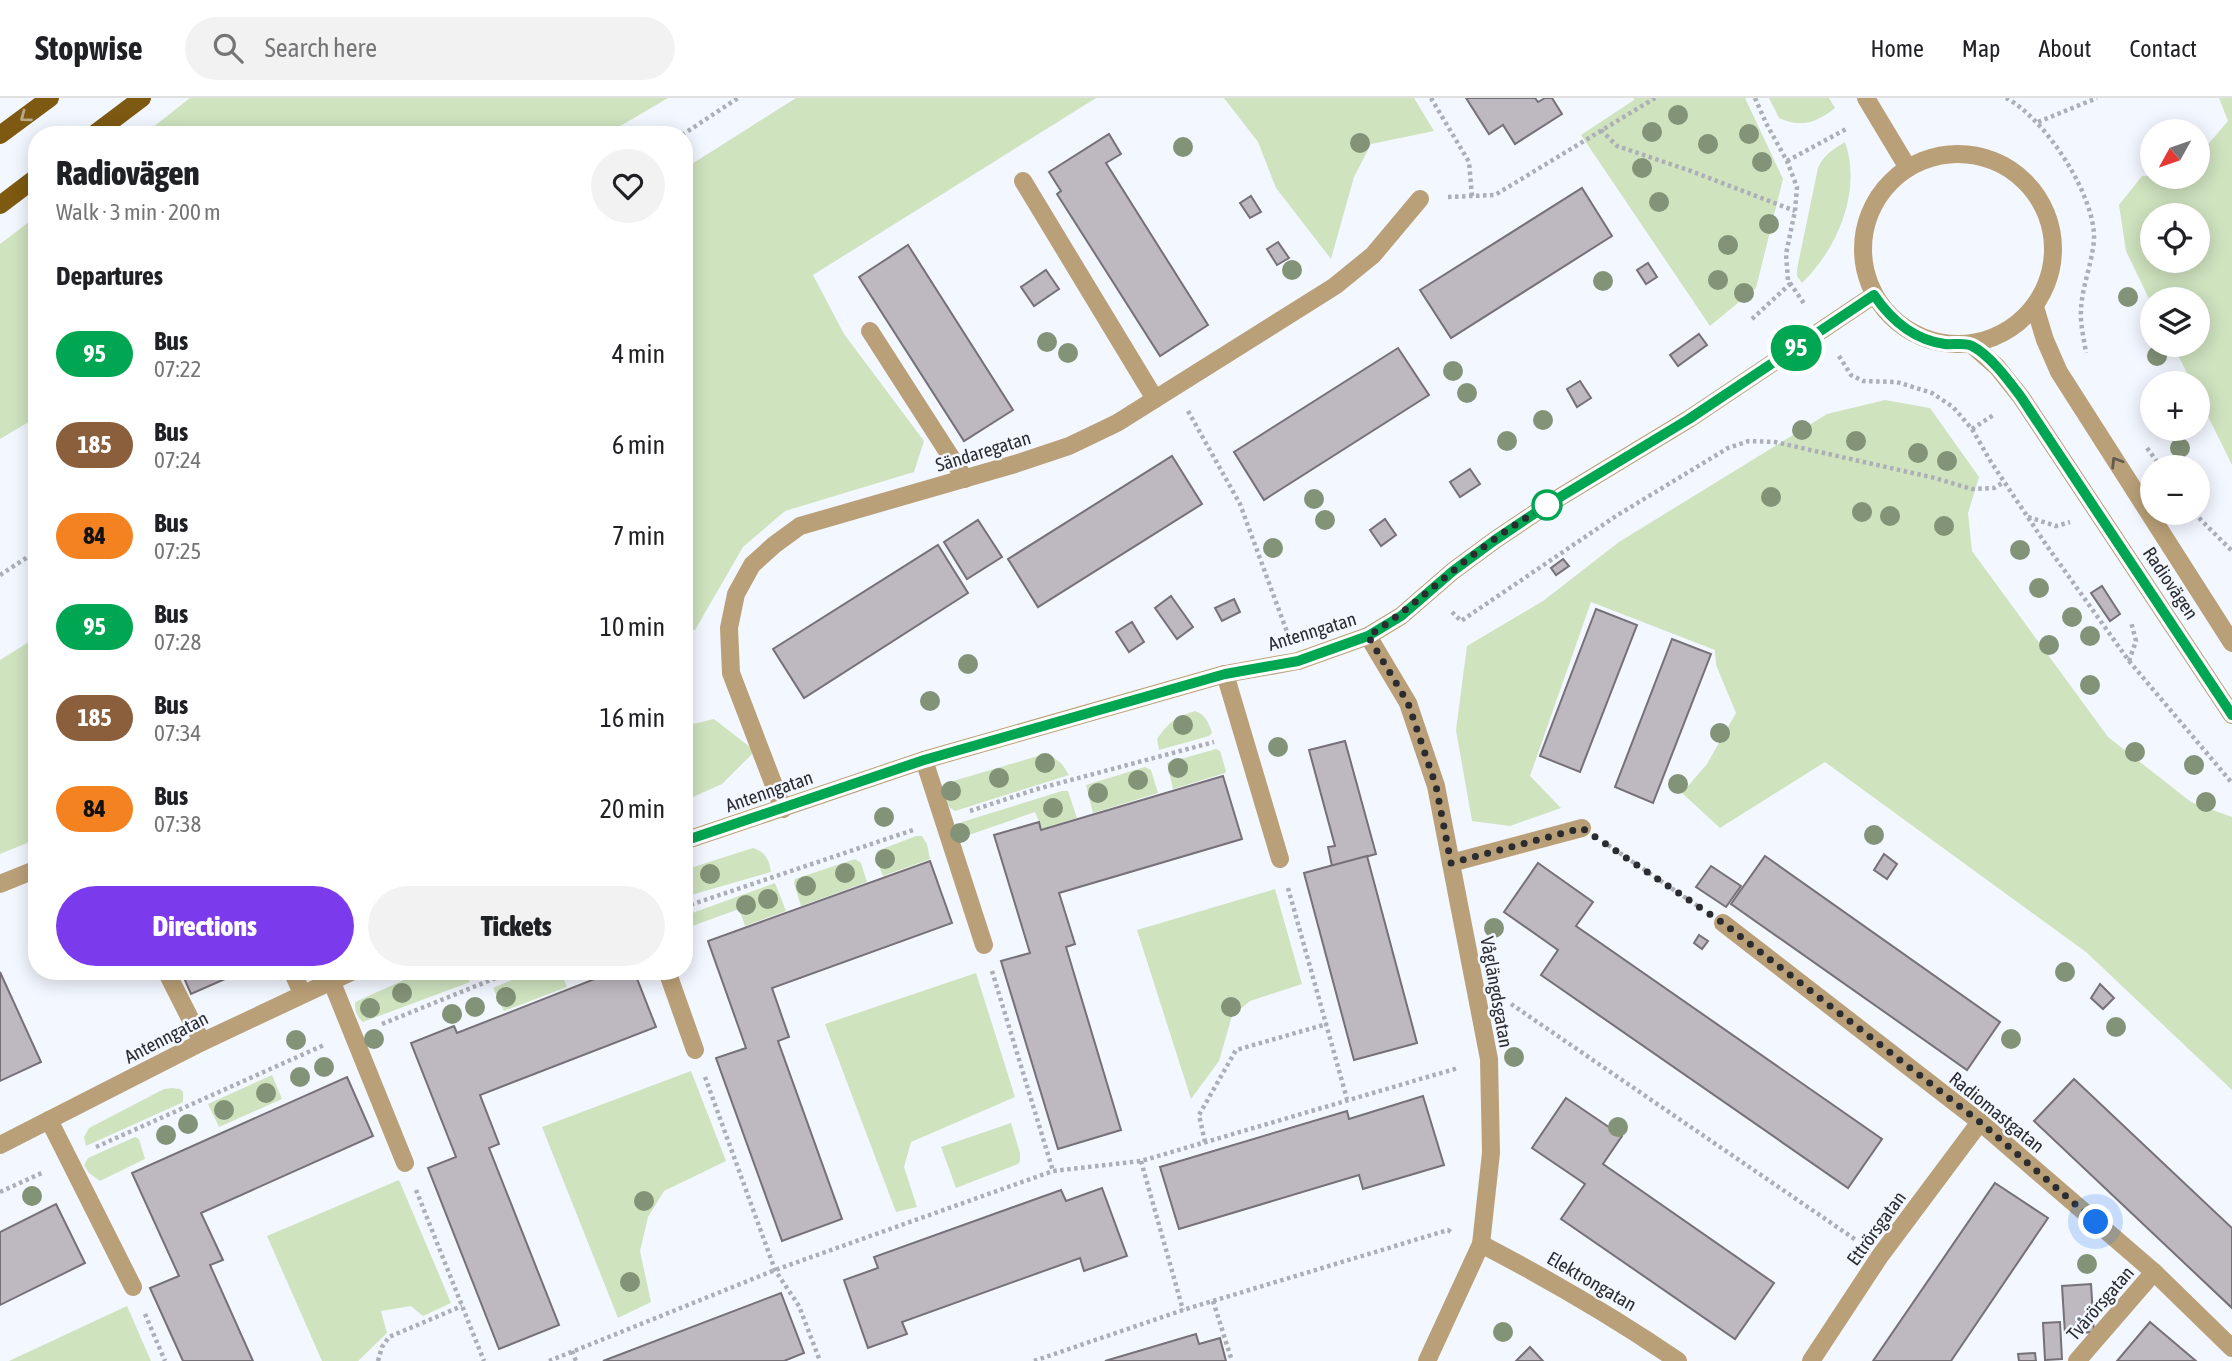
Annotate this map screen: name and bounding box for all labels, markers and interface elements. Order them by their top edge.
search box [185,17,675,80]
text: Stopwise [35,29,143,67]
icon: search [209,29,247,67]
text: Search here [265,33,377,63]
text: Home [1870,35,1924,62]
text: Map [1962,35,2000,62]
text: About [2038,35,2091,62]
text: Contact [2129,35,2197,62]
one-way arrow [20,108,33,121]
north arrow [2140,119,2210,189]
map controls [2140,119,2210,525]
button: heart [591,149,665,223]
text: Radiovägen [56,154,199,192]
text: Walk · 3 min · 200 m [56,199,220,225]
button: locate [2140,203,2210,273]
text: Departures [56,261,163,291]
button: layers [2140,287,2210,357]
line badge: 95 [1764,325,1828,371]
text: Bus [154,326,188,356]
text: 95 [1785,334,1807,361]
text: 4 min [612,339,665,369]
text: 95 [83,340,106,367]
text: 07:22 [154,356,201,382]
button: + [2140,371,2210,441]
text: Bus [154,417,188,447]
street label: Sändaregatan [933,426,1033,476]
text: 6 min [612,430,665,460]
text: 185 [78,431,111,458]
text: 07:24 [154,447,201,473]
button: − [2140,455,2210,525]
one-way arrow [2111,456,2124,469]
unlabelled marker [1532,490,1562,520]
text: Bus [154,508,188,538]
text: 7 min [612,521,665,551]
text: 84 [83,522,106,549]
text: 07:25 [154,538,201,564]
street label: Radiovägen [2139,543,2203,623]
text: Bus [154,599,188,629]
street label: Antenngatan [1265,607,1359,655]
text: 10 min [600,612,665,642]
text: 95 [83,613,106,640]
text: 07:28 [154,629,201,655]
text: Bus [154,690,188,720]
text: 16 min [600,703,665,733]
text: 185 [78,704,111,731]
text: 07:34 [154,720,201,746]
street label: Antenngatan [722,766,816,816]
text: Bus [154,781,188,811]
text: 20 min [600,794,665,824]
text: 84 [83,795,106,822]
text: 07:38 [154,811,201,837]
button: Directions [56,886,354,966]
button: Tickets [368,886,665,966]
street label: Våglängdsgatan [1476,935,1518,1049]
street label: Antenngatan [120,1007,212,1067]
street label: Radiomastgatan [1945,1067,2049,1157]
street label: Ettrörsgatan [1842,1187,1910,1269]
your location [2078,1204,2113,1239]
street label: Elektrongatan [1544,1247,1640,1315]
street label: Tvårörsgatan [2062,1261,2138,1345]

